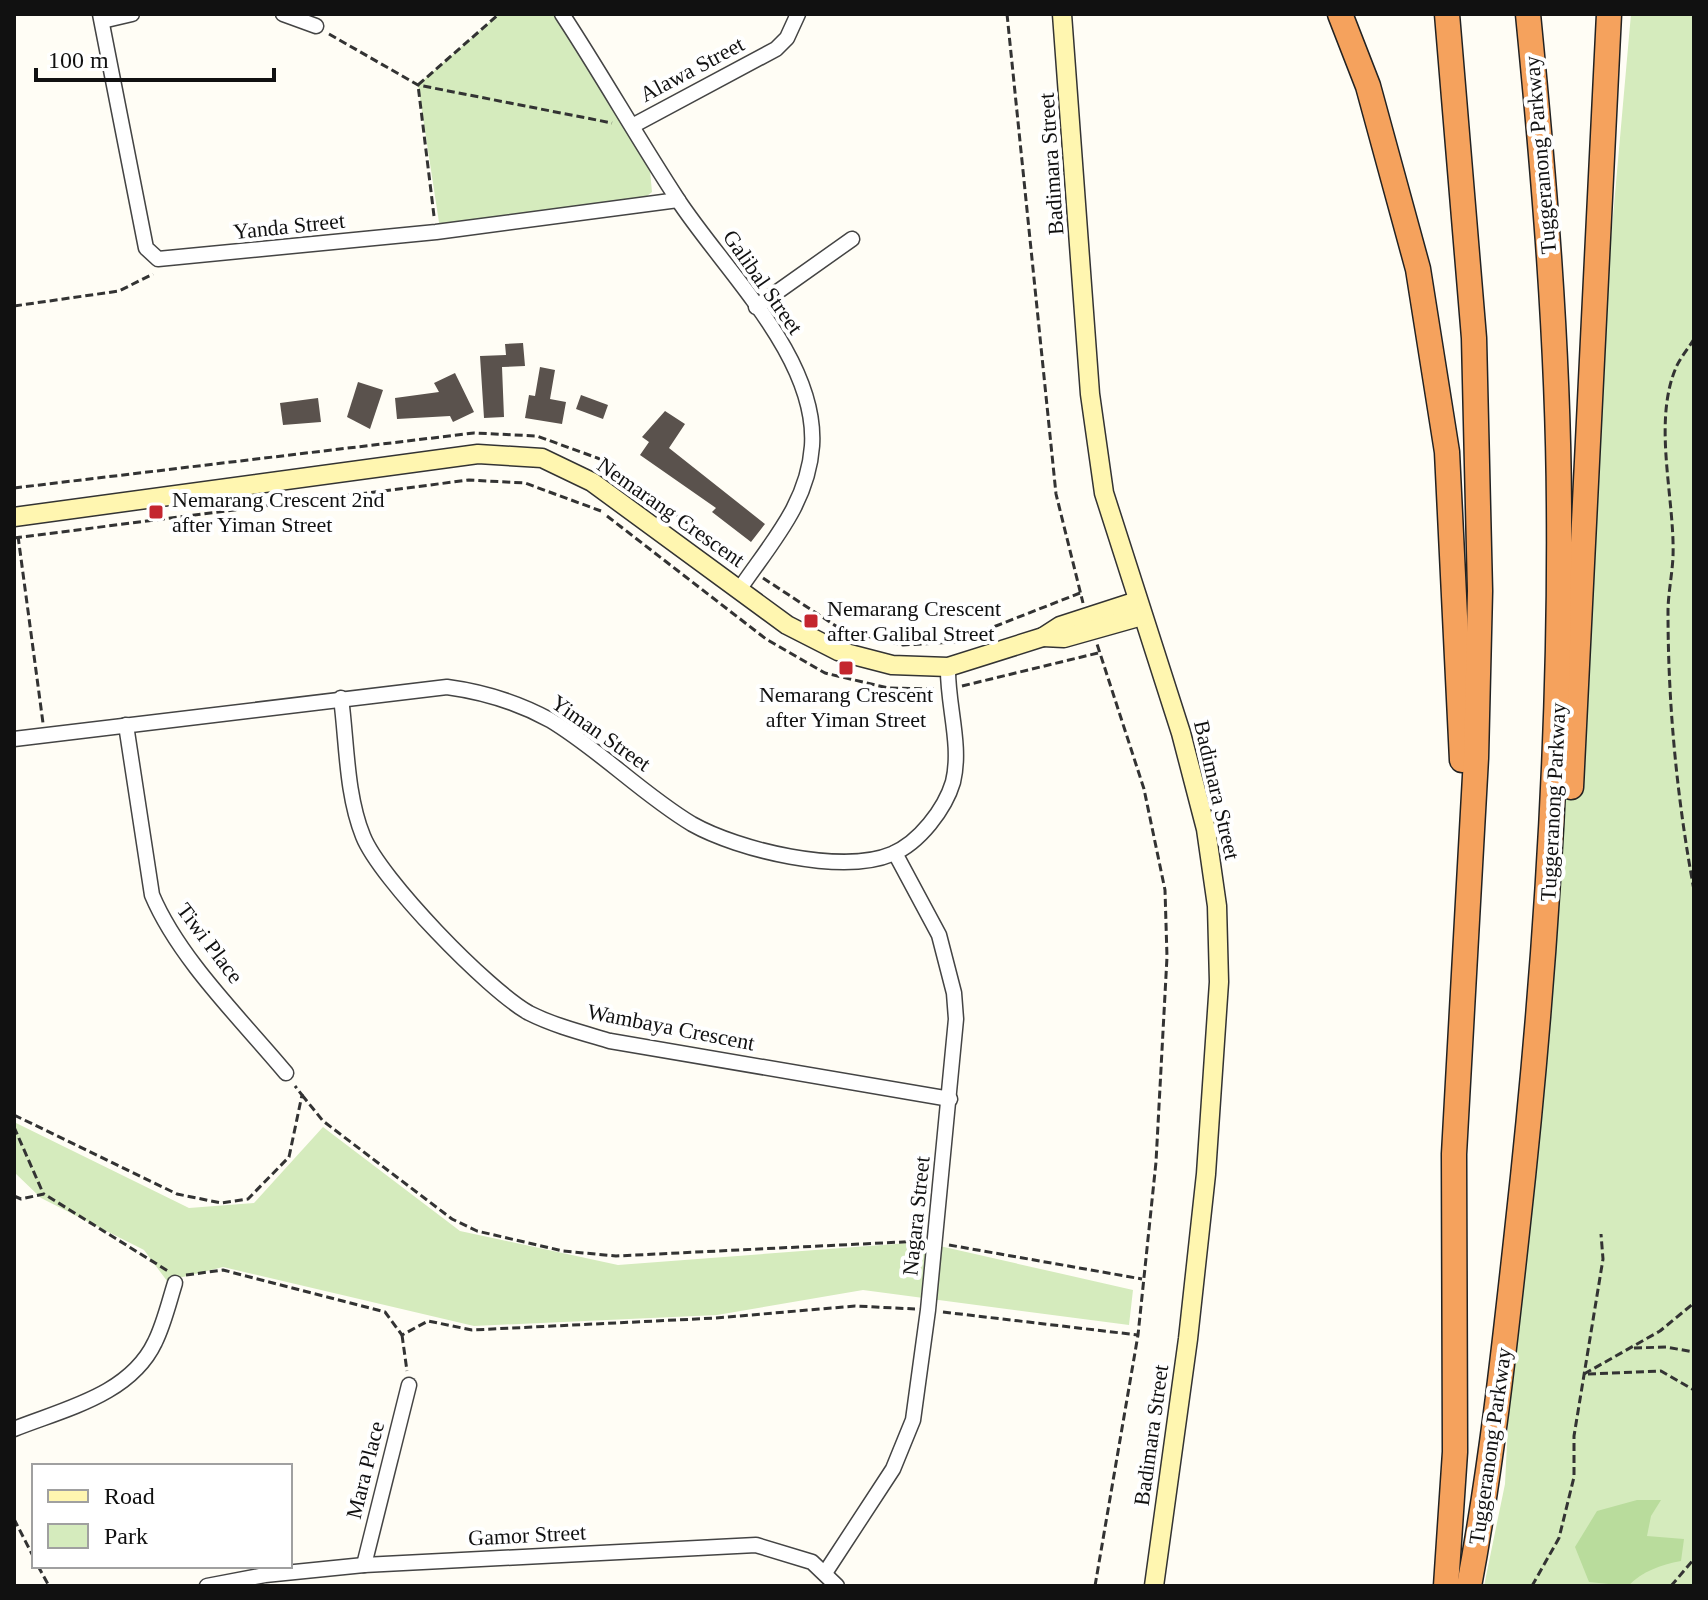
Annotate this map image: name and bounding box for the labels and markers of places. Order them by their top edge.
place label: Nemarang Crescent 2nd after Yiman Street [172,487,385,537]
marker: Nemarang Crescent 2nd after Yiman Street [147,503,165,521]
place label: Nemarang Crescent after Galibal Street [827,596,1001,646]
marker: Nemarang Crescent after Galibal Street [802,612,820,630]
marker: Nemarang Crescent after Yiman Street [837,659,855,677]
place label: Nemarang Crescent after Yiman Street [759,682,933,732]

